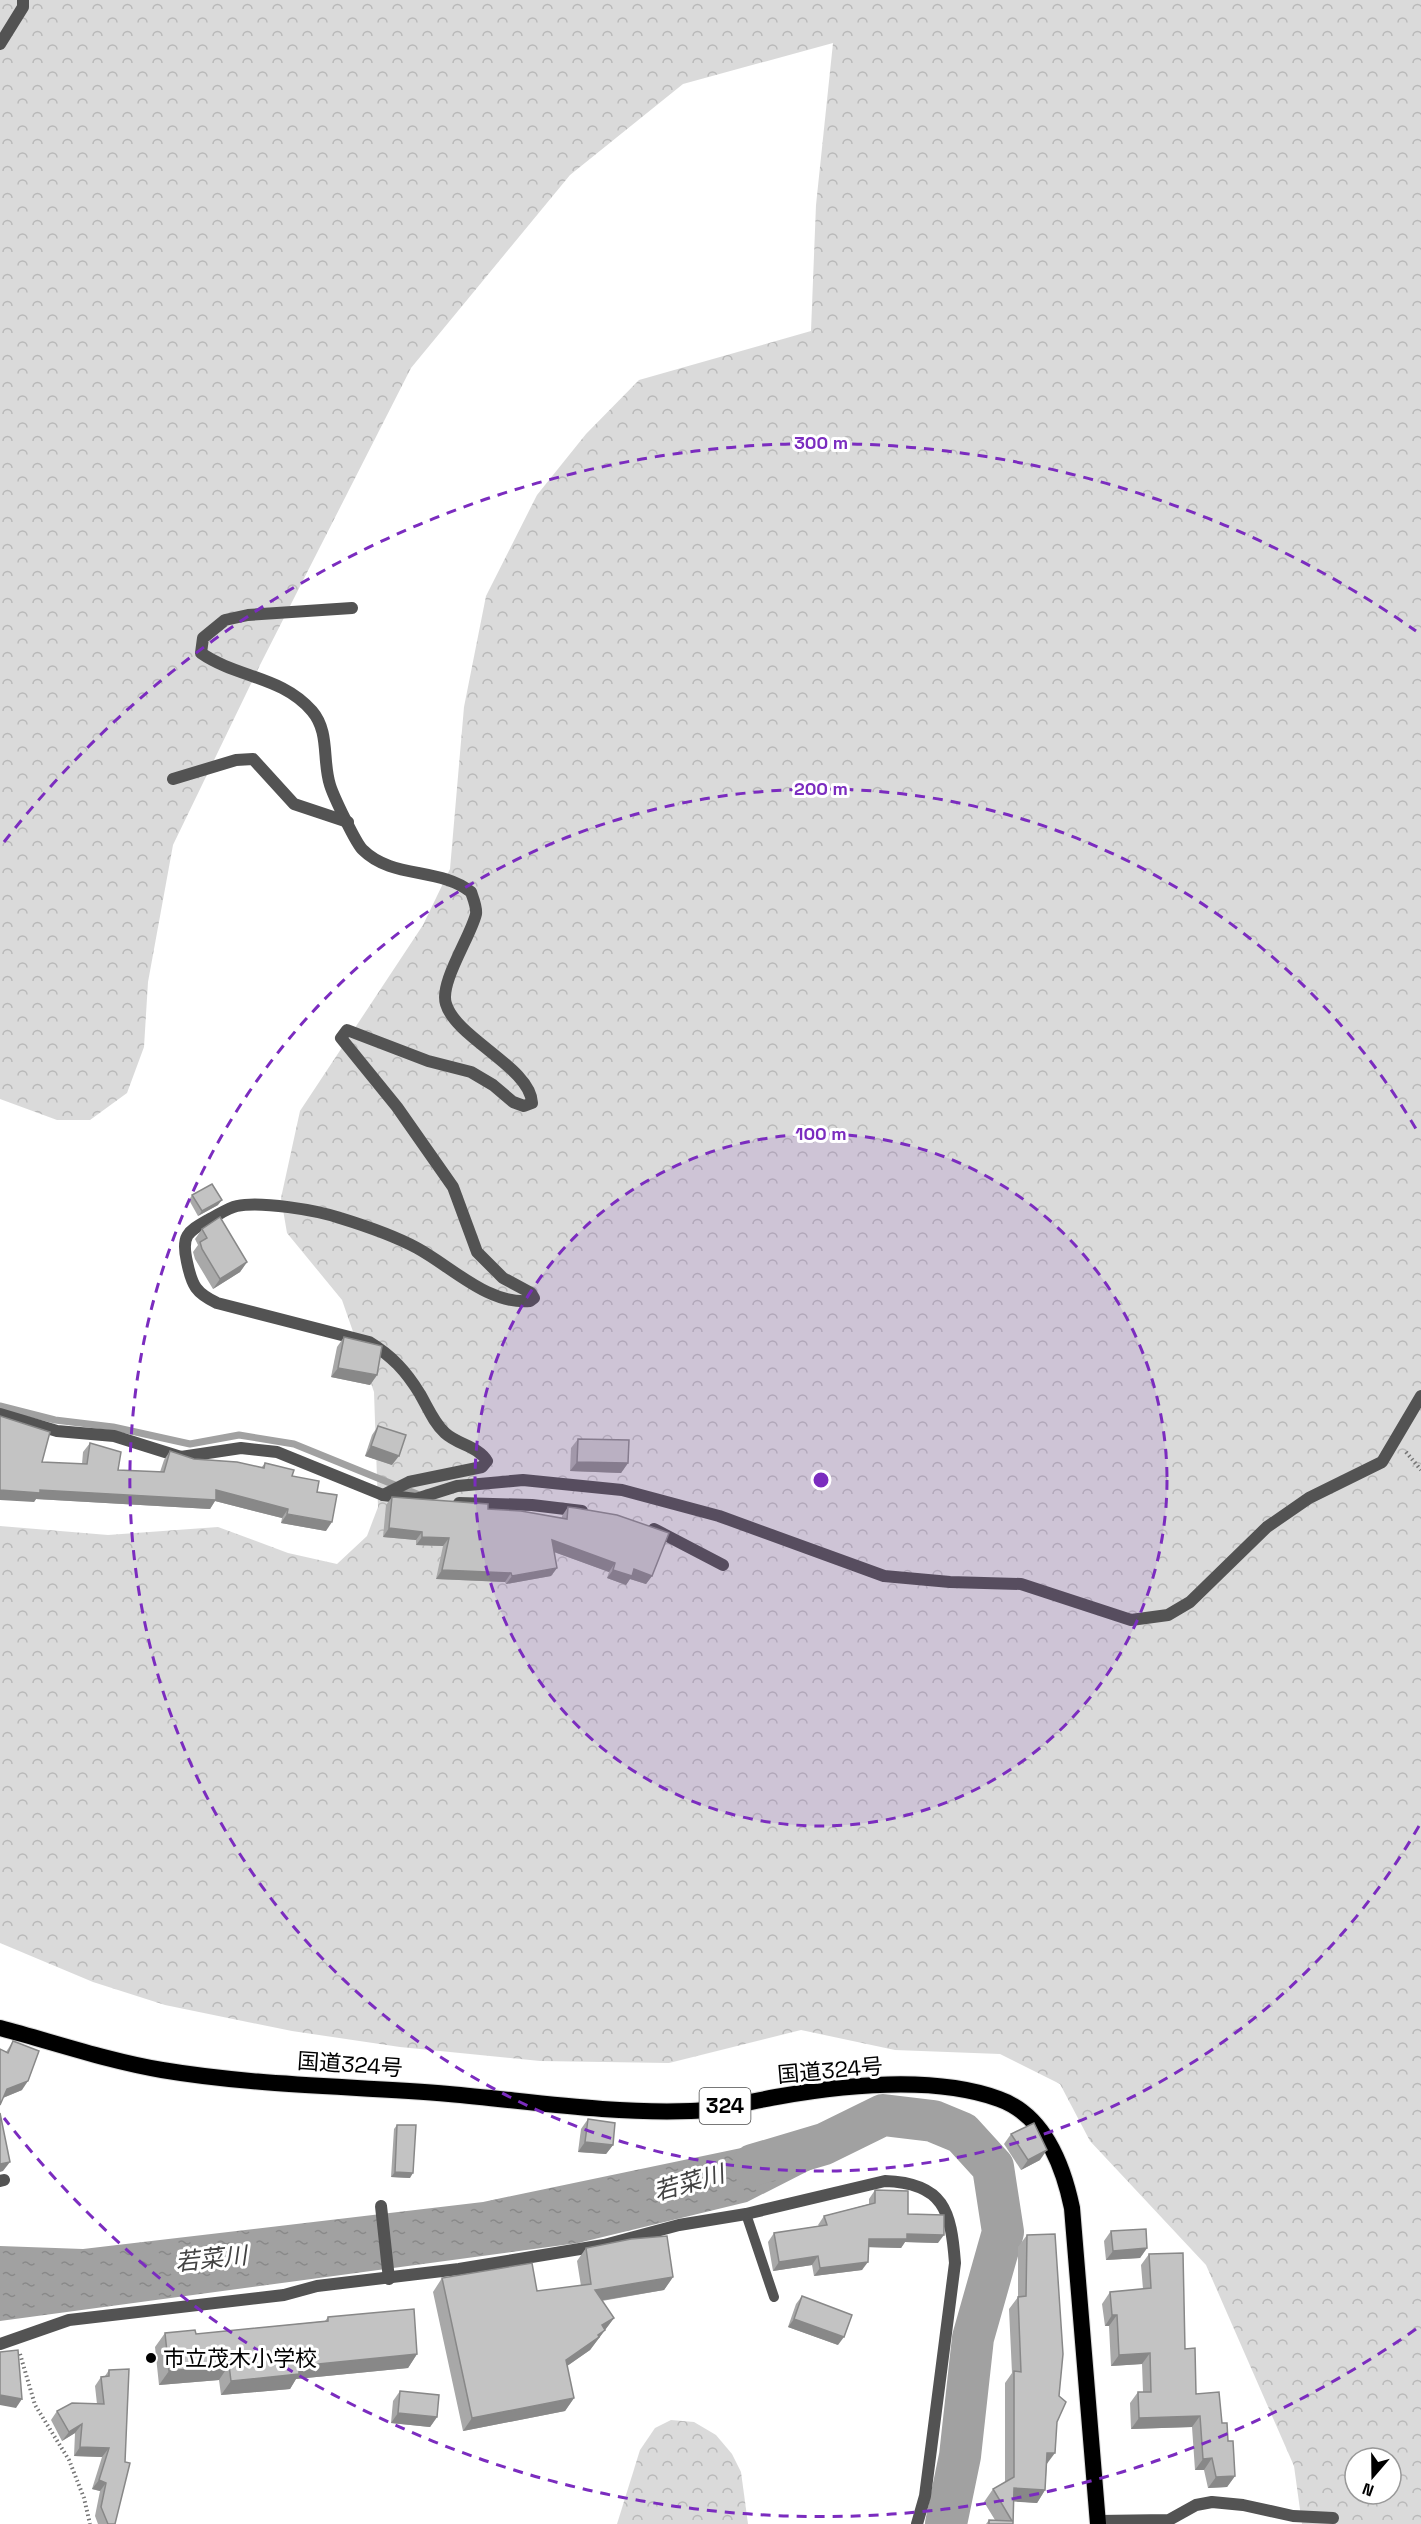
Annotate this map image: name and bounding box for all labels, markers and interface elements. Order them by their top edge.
text: 300 m [794,431,848,454]
text: 200 m [794,777,848,800]
text: 100 m [795,1122,847,1145]
centre of rings [811,1470,831,1490]
street label: 国道324号 [296,2046,404,2082]
street label: 国道324号 [776,2051,884,2089]
road number: 324 [700,2088,750,2124]
water label: 若菜川 [650,2157,731,2207]
water label: 若菜川 [174,2239,251,2278]
place label: 市立茂木小学校 [163,2344,317,2372]
marker: 市立茂木小学校 [144,2351,158,2365]
north arrow [1343,2446,1403,2506]
text: N [1359,2478,1377,2501]

